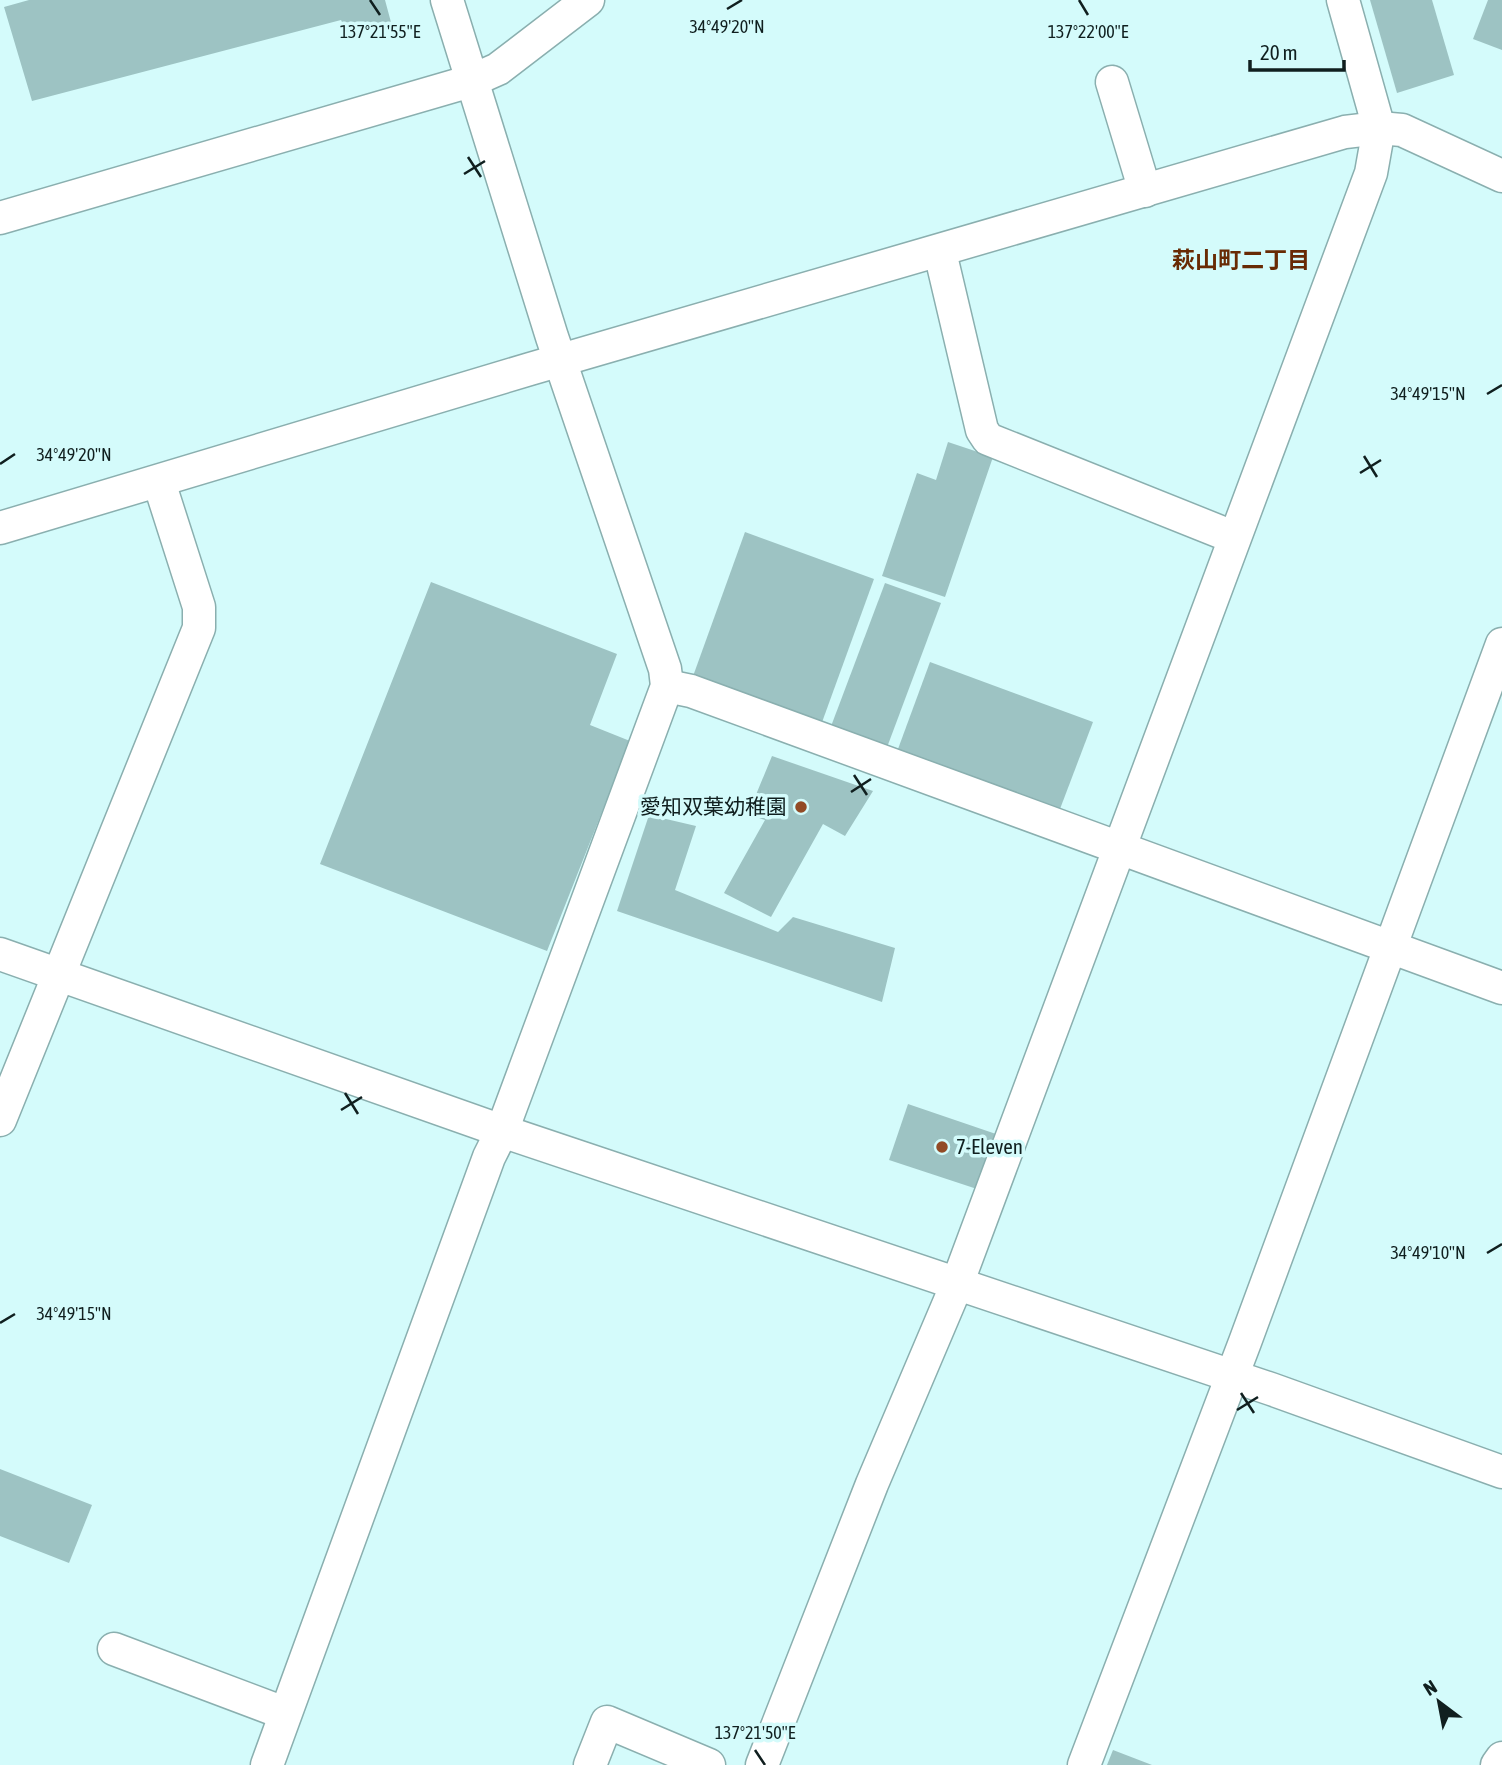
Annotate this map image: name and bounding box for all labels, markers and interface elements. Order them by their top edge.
text: 34°49'20"N [689,16,765,37]
text: 137°21'55"E [340,21,421,42]
text: 137°22'00"E [1048,21,1129,42]
scale bar [1250,28,1344,72]
text: 20 m [1260,40,1298,64]
district label: 萩山町二丁目 [1172,247,1310,273]
text: 34°49'15"N [1390,383,1466,404]
text: 34°49'20"N [36,444,112,465]
place label: 愛知双葉幼稚園 [640,794,787,818]
marker: 愛知双葉幼稚園 [793,799,809,815]
place label: 7-Eleven [956,1134,1023,1158]
marker: 7-Eleven [934,1139,950,1155]
text: 34°49'10"N [1390,1242,1466,1263]
text: 34°49'15"N [36,1303,112,1324]
north arrow [1404,1667,1474,1737]
text: N [1419,1675,1441,1700]
text: 137°21'50"E [715,1722,796,1743]

